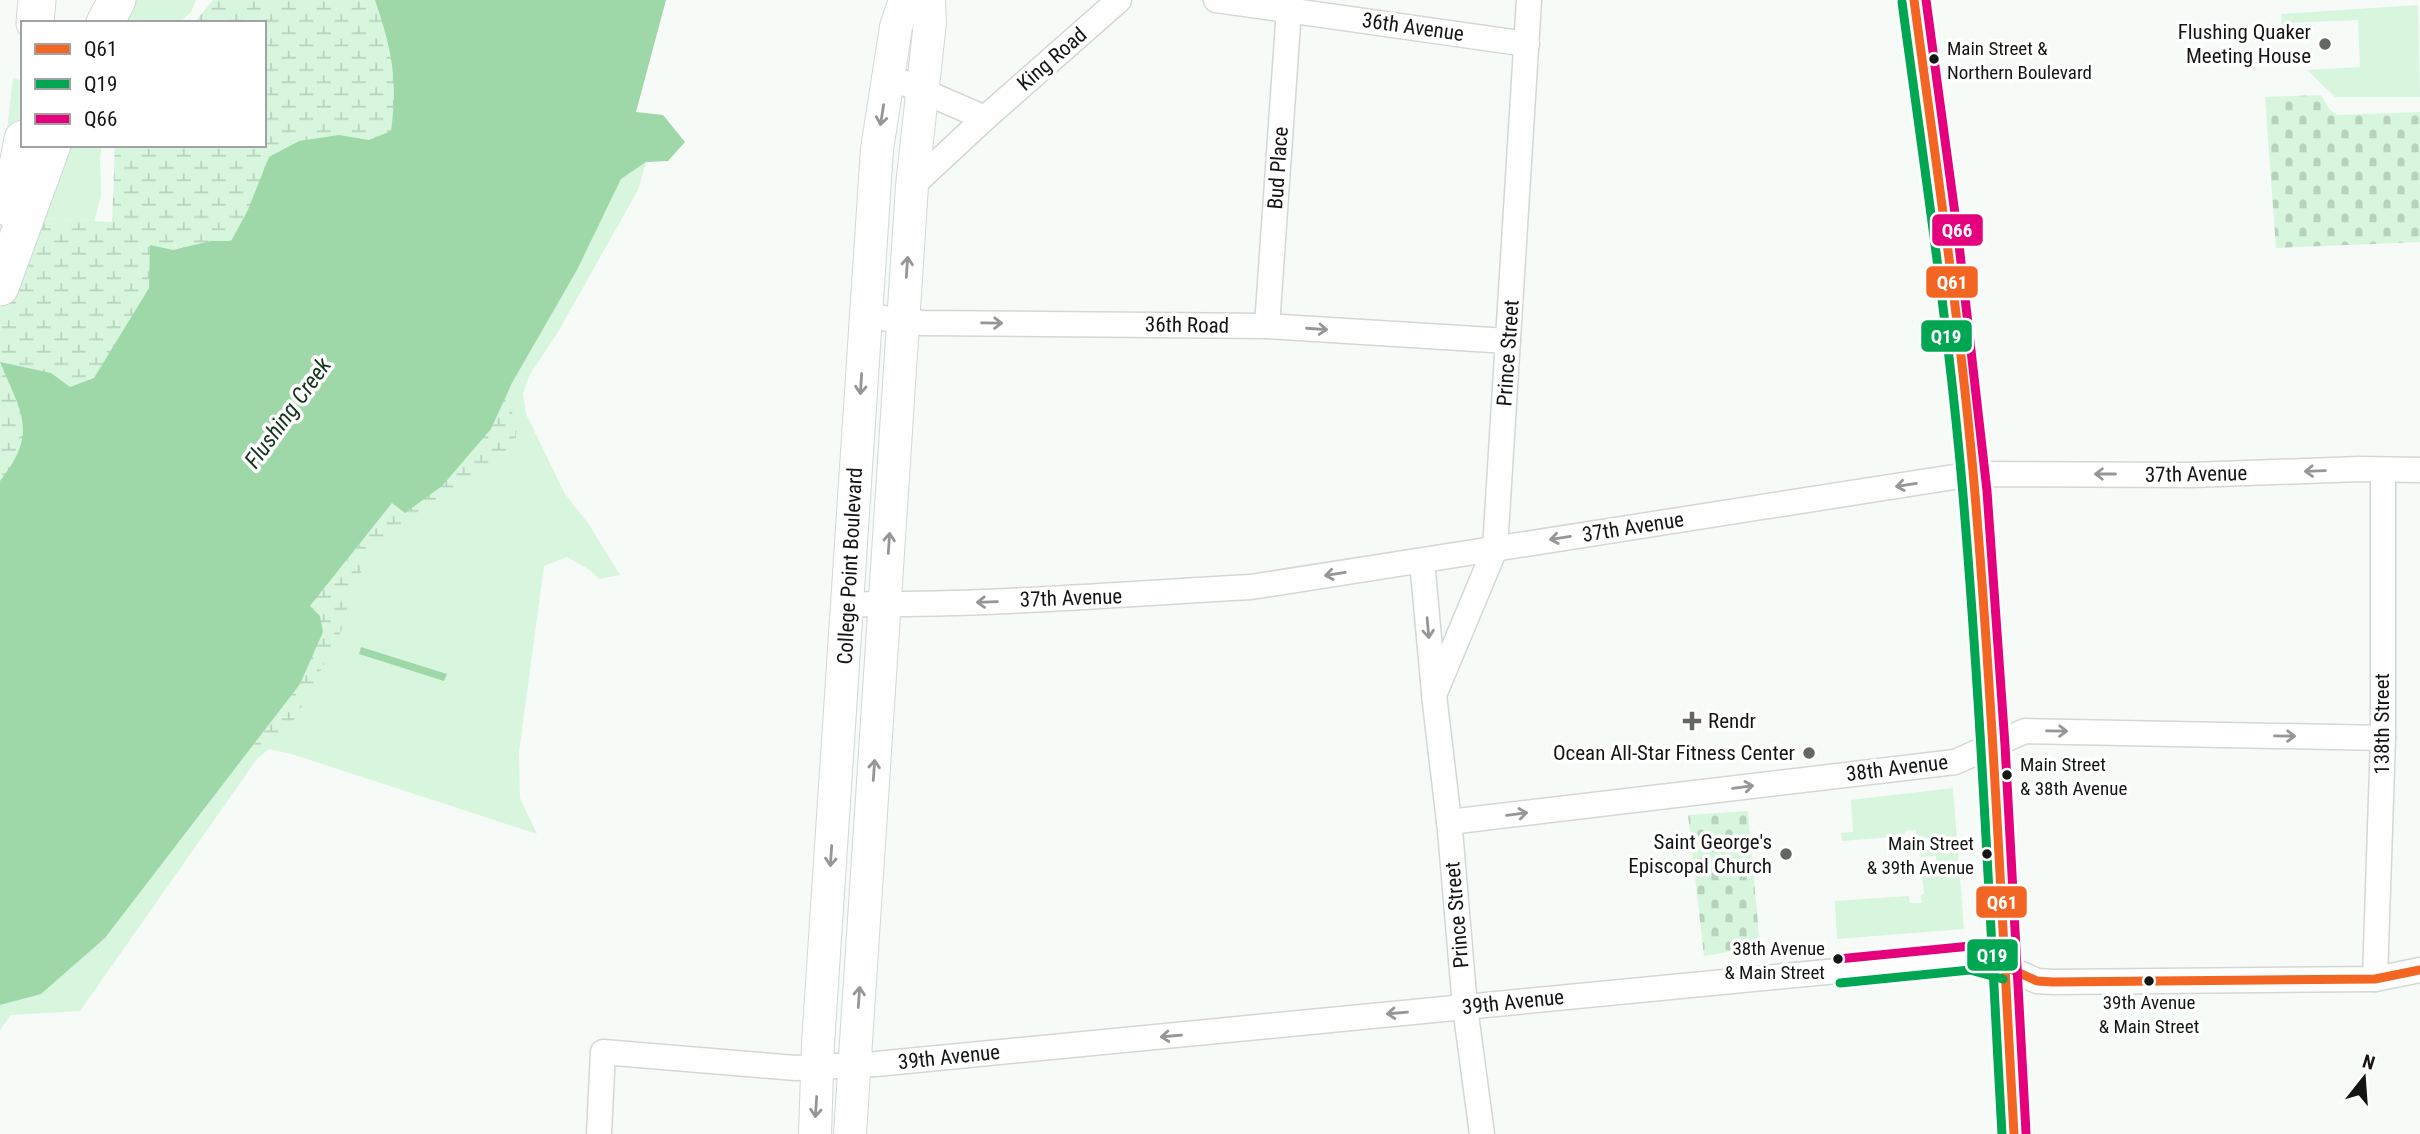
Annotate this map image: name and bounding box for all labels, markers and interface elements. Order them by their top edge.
street label: 36th Avenue [1361,8,1466,46]
place label: Flushing Quaker Meeting House [2178,20,2311,68]
legend [21,21,266,147]
street label: King Road [1013,22,1091,96]
marker: Flushing Quaker Meeting House [2317,36,2333,52]
text: Q61 [84,37,117,61]
place label: Main Street & Northern Boulevard [1947,37,2092,84]
marker: Main Street & Northern Boulevard [1927,52,1941,66]
text: Q19 [84,72,117,96]
one-way arrow [875,103,888,126]
text: Q66 [84,107,117,131]
street label: Bud Place [1263,126,1293,210]
line badge: Q66 [1931,213,1984,247]
text: Q66 [1942,219,1972,242]
one-way arrow [901,256,914,279]
line badge: Q61 [1925,265,1979,299]
text: Q61 [1937,271,1967,294]
street label: Prince Street [1492,299,1524,407]
street label: 36th Road [1145,312,1229,338]
one-way arrow [980,316,1003,330]
line badge: Q19 [1920,319,1973,353]
one-way arrow [1305,323,1328,336]
text: Q19 [1931,325,1961,348]
water label: Flushing Creek [239,352,338,473]
one-way arrow [854,373,867,395]
street label: 37th Avenue [2145,461,2248,487]
one-way arrow [2304,464,2327,477]
street label: College Point Boulevard [833,467,867,665]
one-way arrow [2094,467,2117,481]
one-way arrow [1895,479,1918,492]
street label: 37th Avenue [1581,507,1686,547]
one-way arrow [883,532,896,555]
one-way arrow [1549,532,1572,545]
one-way arrow [1324,568,1347,581]
street label: 37th Avenue [1019,584,1123,612]
one-way arrow [975,595,998,608]
one-way arrow [1422,616,1435,639]
street label: 138th Street [2370,673,2394,775]
place label: Rendr [1708,709,1756,733]
marker: Rendr [1682,711,1702,731]
one-way arrow [2046,725,2069,738]
one-way arrow [2273,730,2296,743]
place label: Ocean All-Star Fitness Center [1553,741,1795,765]
marker: Ocean All-Star Fitness Center [1801,745,1817,761]
street label: 38th Avenue [1845,750,1949,786]
place label: Main Street & 38th Avenue [2020,753,2127,800]
one-way arrow [868,759,881,782]
marker: Main Street & 38th Avenue [2000,768,2014,782]
one-way arrow [1731,780,1754,793]
one-way arrow [1505,808,1528,821]
place label: Saint George's Episcopal Church [1628,830,1772,878]
place label: Main Street & 39th Avenue [1867,832,1974,879]
one-way arrow [825,844,838,867]
marker: Saint George's Episcopal Church [1778,846,1794,862]
marker: Main Street & 39th Avenue [1980,847,1994,861]
street label: Prince Street [1440,861,1474,969]
line badge: Q61 [1975,885,2028,919]
text: Q61 [1987,891,2017,914]
place label: 38th Avenue & Main Street [1724,937,1825,984]
line badge: Q19 [1966,938,2019,972]
text: Q19 [1977,944,2007,967]
marker: 38th Avenue & Main Street [1831,952,1845,966]
marker: 39th Avenue & Main Street [2142,974,2156,988]
street label: 39th Avenue [1461,985,1565,1019]
one-way arrow [853,986,866,1009]
place label: 39th Avenue & Main Street [2099,991,2199,1038]
one-way arrow [1387,1007,1409,1020]
one-way arrow [1160,1029,1183,1042]
street label: 39th Avenue [897,1040,1001,1074]
north arrow [2329,1043,2399,1113]
text: N [2360,1050,2378,1075]
one-way arrow [810,1096,823,1119]

